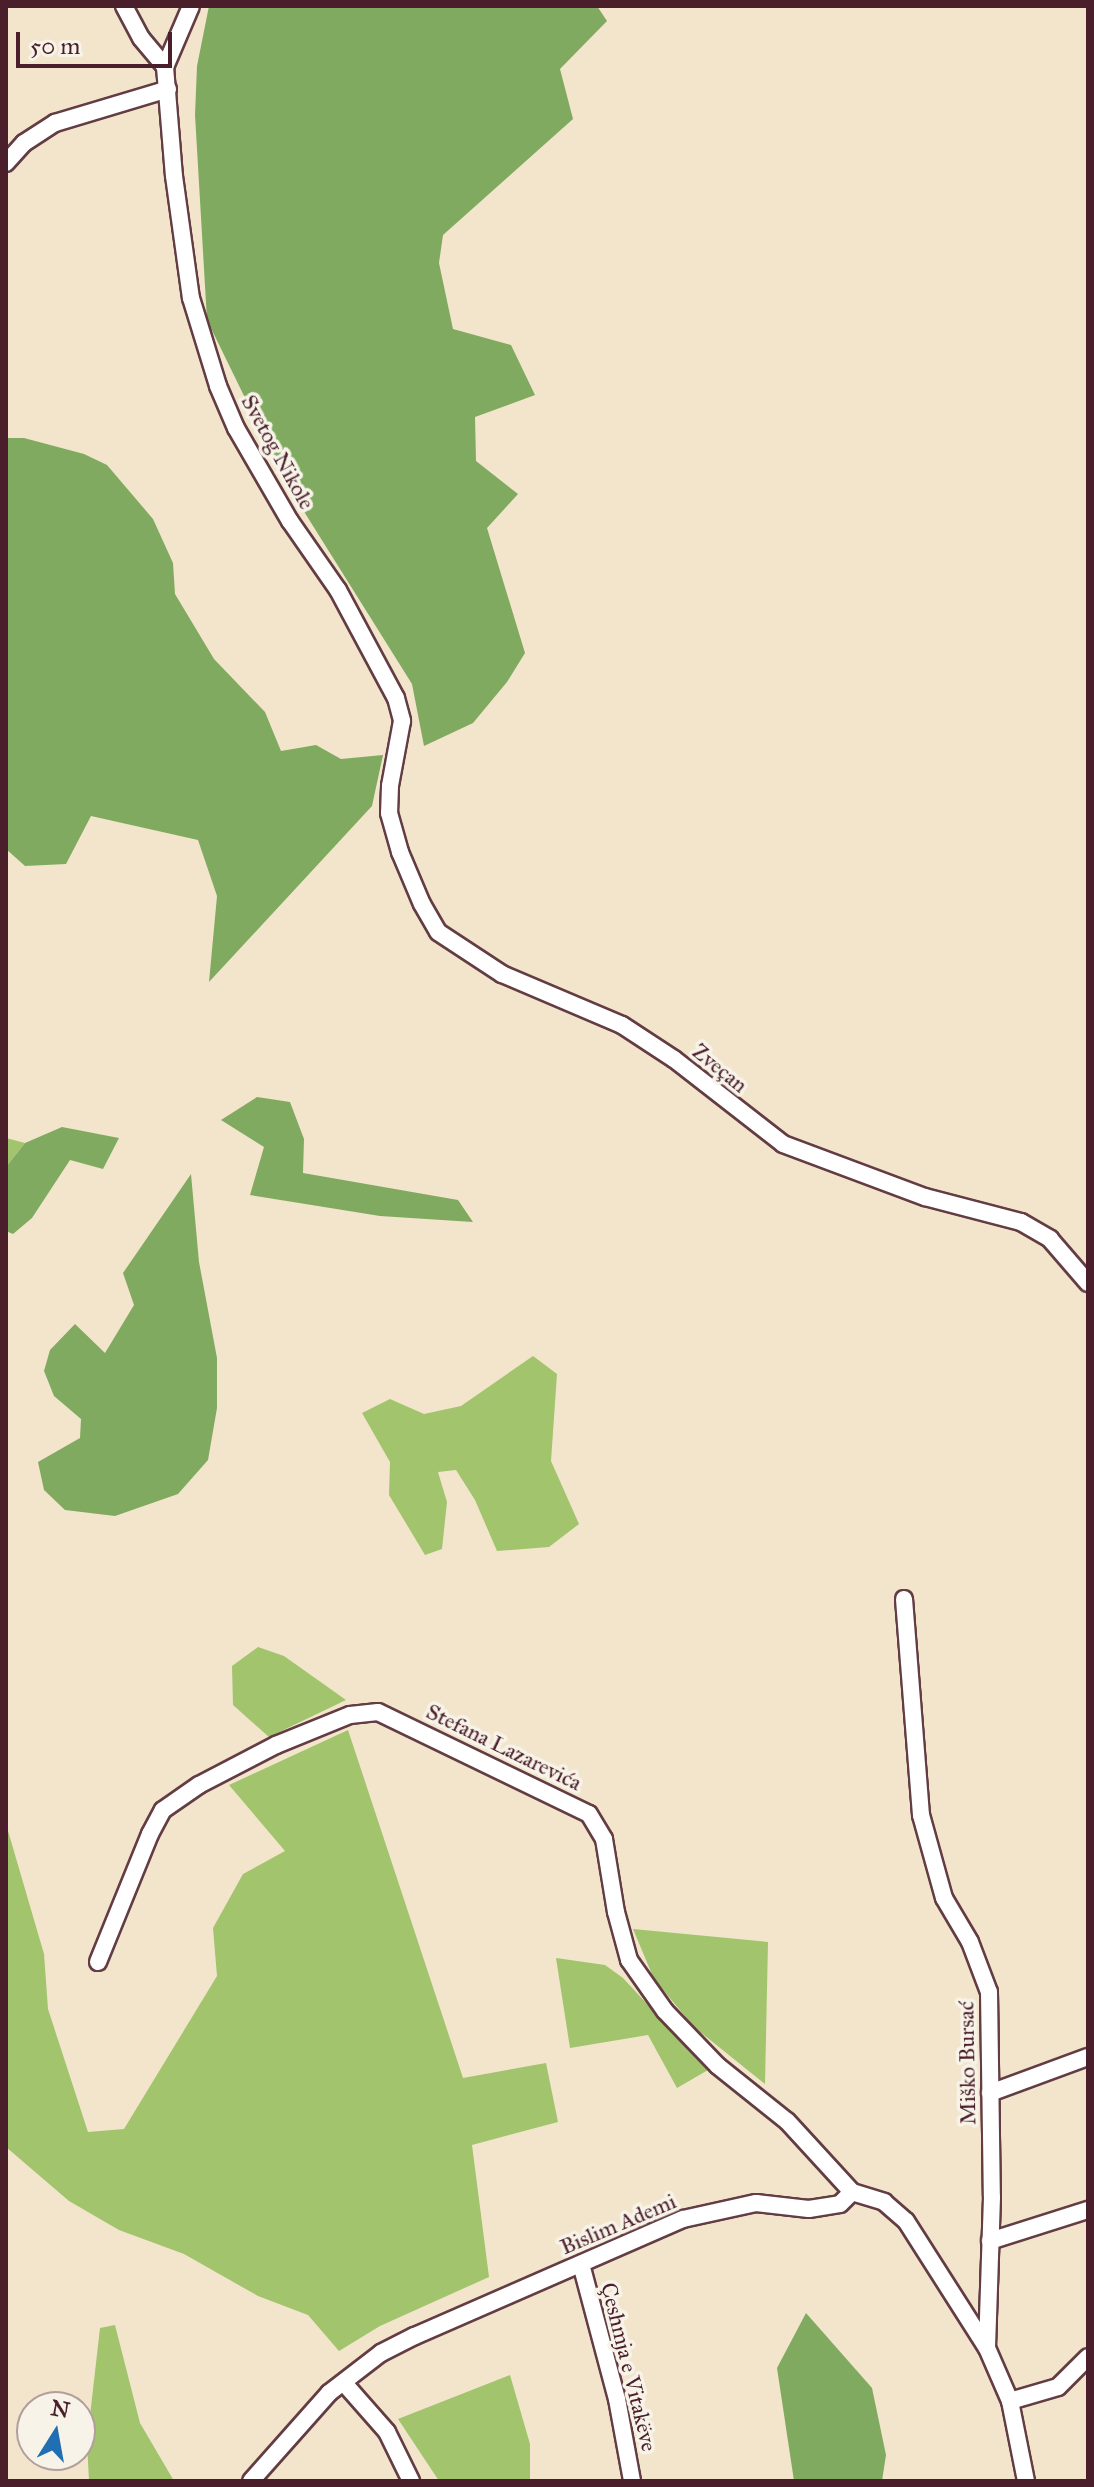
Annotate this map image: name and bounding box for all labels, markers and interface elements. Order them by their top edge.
scale bar [20,16,176,66]
text: 50 m [30,31,80,61]
street label: Svetog Nikole [236,390,320,514]
street label: Zveçan [687,1038,753,1098]
street label: Stefana Lazarevića [422,1698,586,1796]
street label: Miško Bursać [953,2001,981,2125]
street label: Bislim Ademi [556,2188,680,2260]
street label: Çeshmja e Vitakëve [595,2280,663,2454]
north arrow [16,2391,96,2471]
text: N [49,2394,72,2424]

